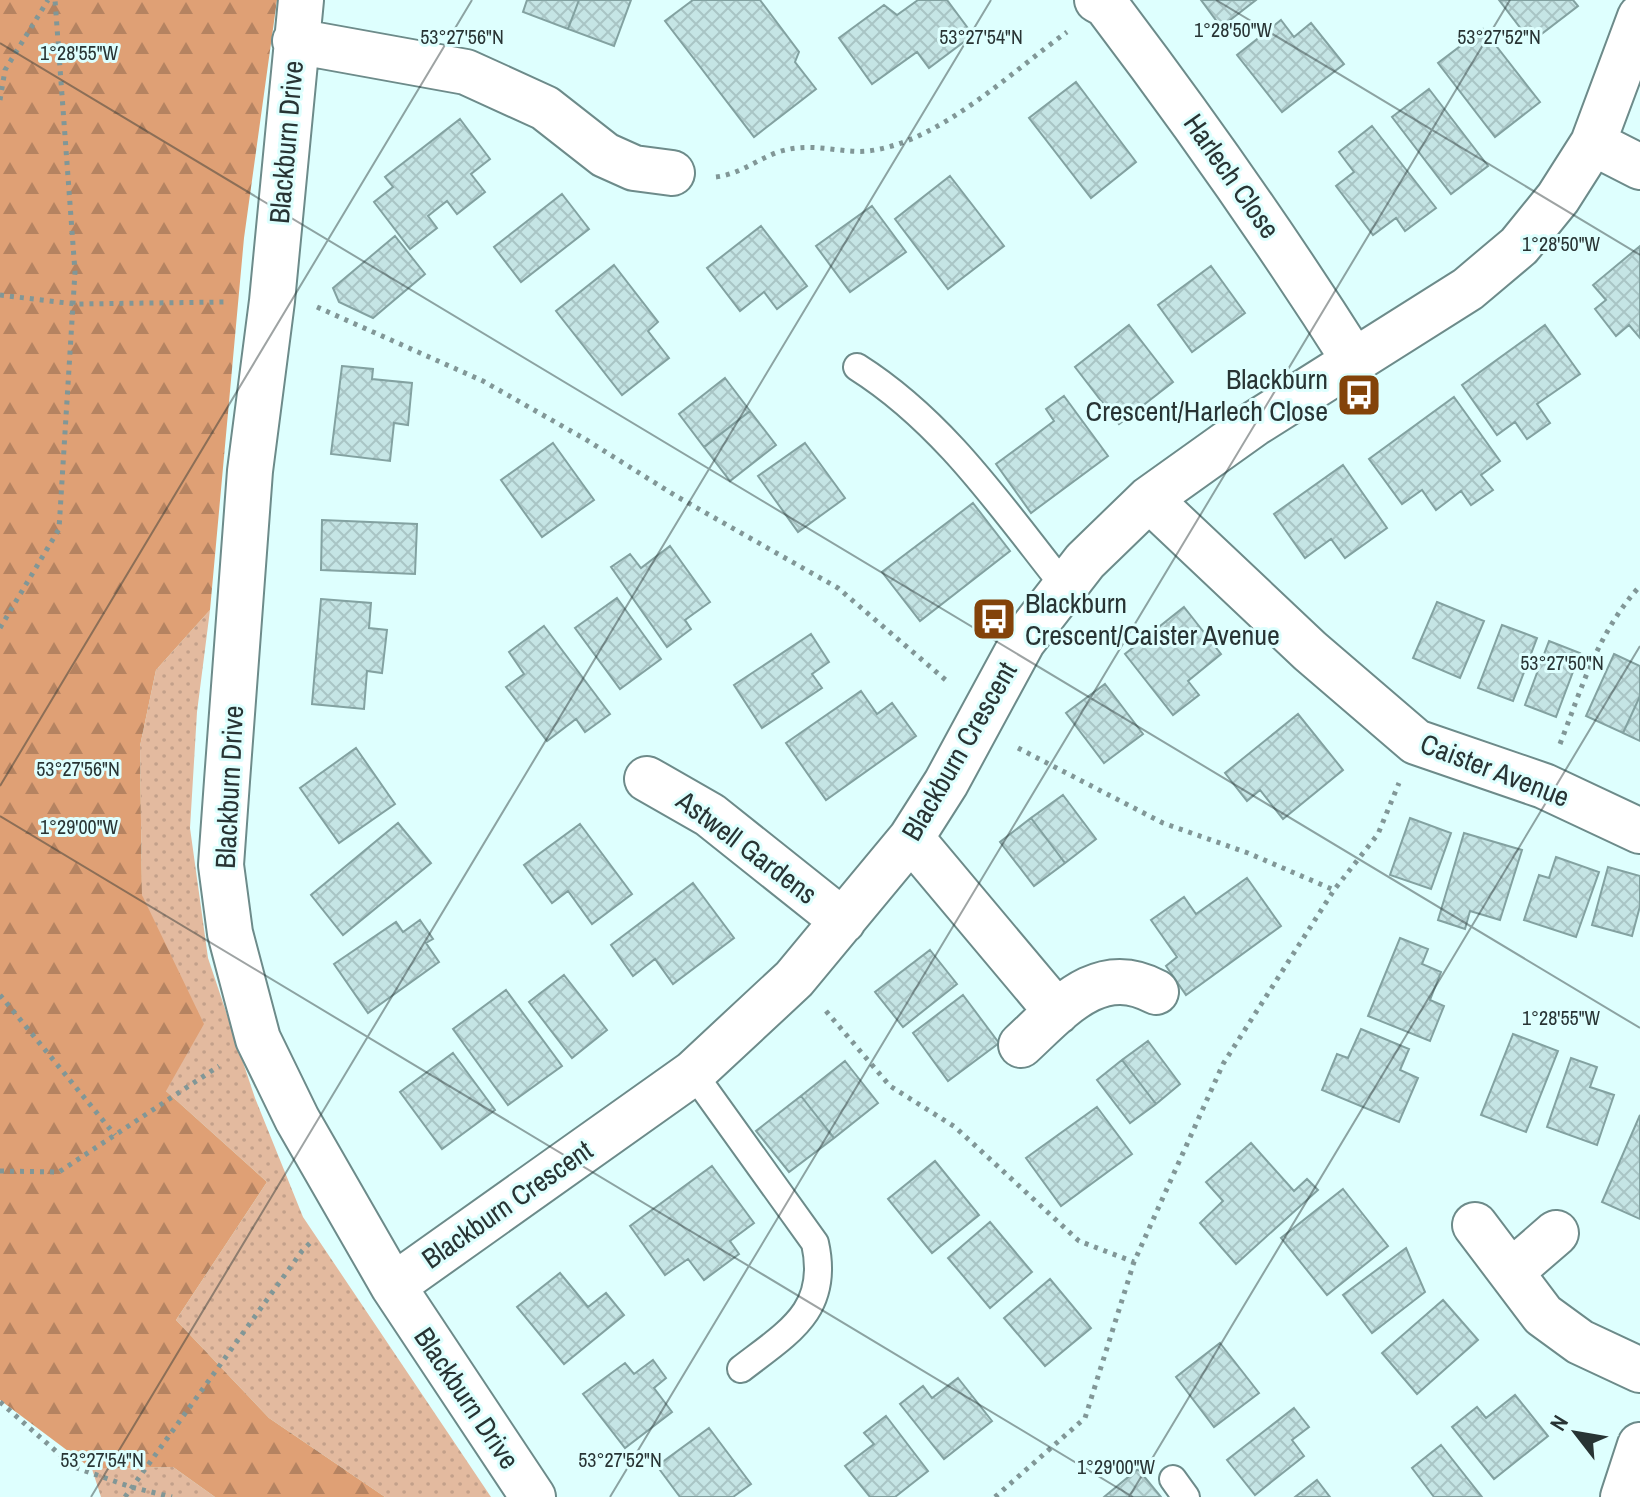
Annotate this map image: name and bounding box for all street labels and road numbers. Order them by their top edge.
street label: Blackburn Drive [260,59,312,225]
street label: Harlech Close [1175,106,1289,246]
street label: Blackburn Crescent [892,655,1026,847]
street label: Blackburn Drive [206,704,252,870]
street label: Caister Avenue [1415,724,1575,816]
street label: Astwell Gardens [668,781,825,912]
street label: Blackburn Crescent [414,1131,600,1277]
street label: Blackburn Drive [406,1320,528,1476]

